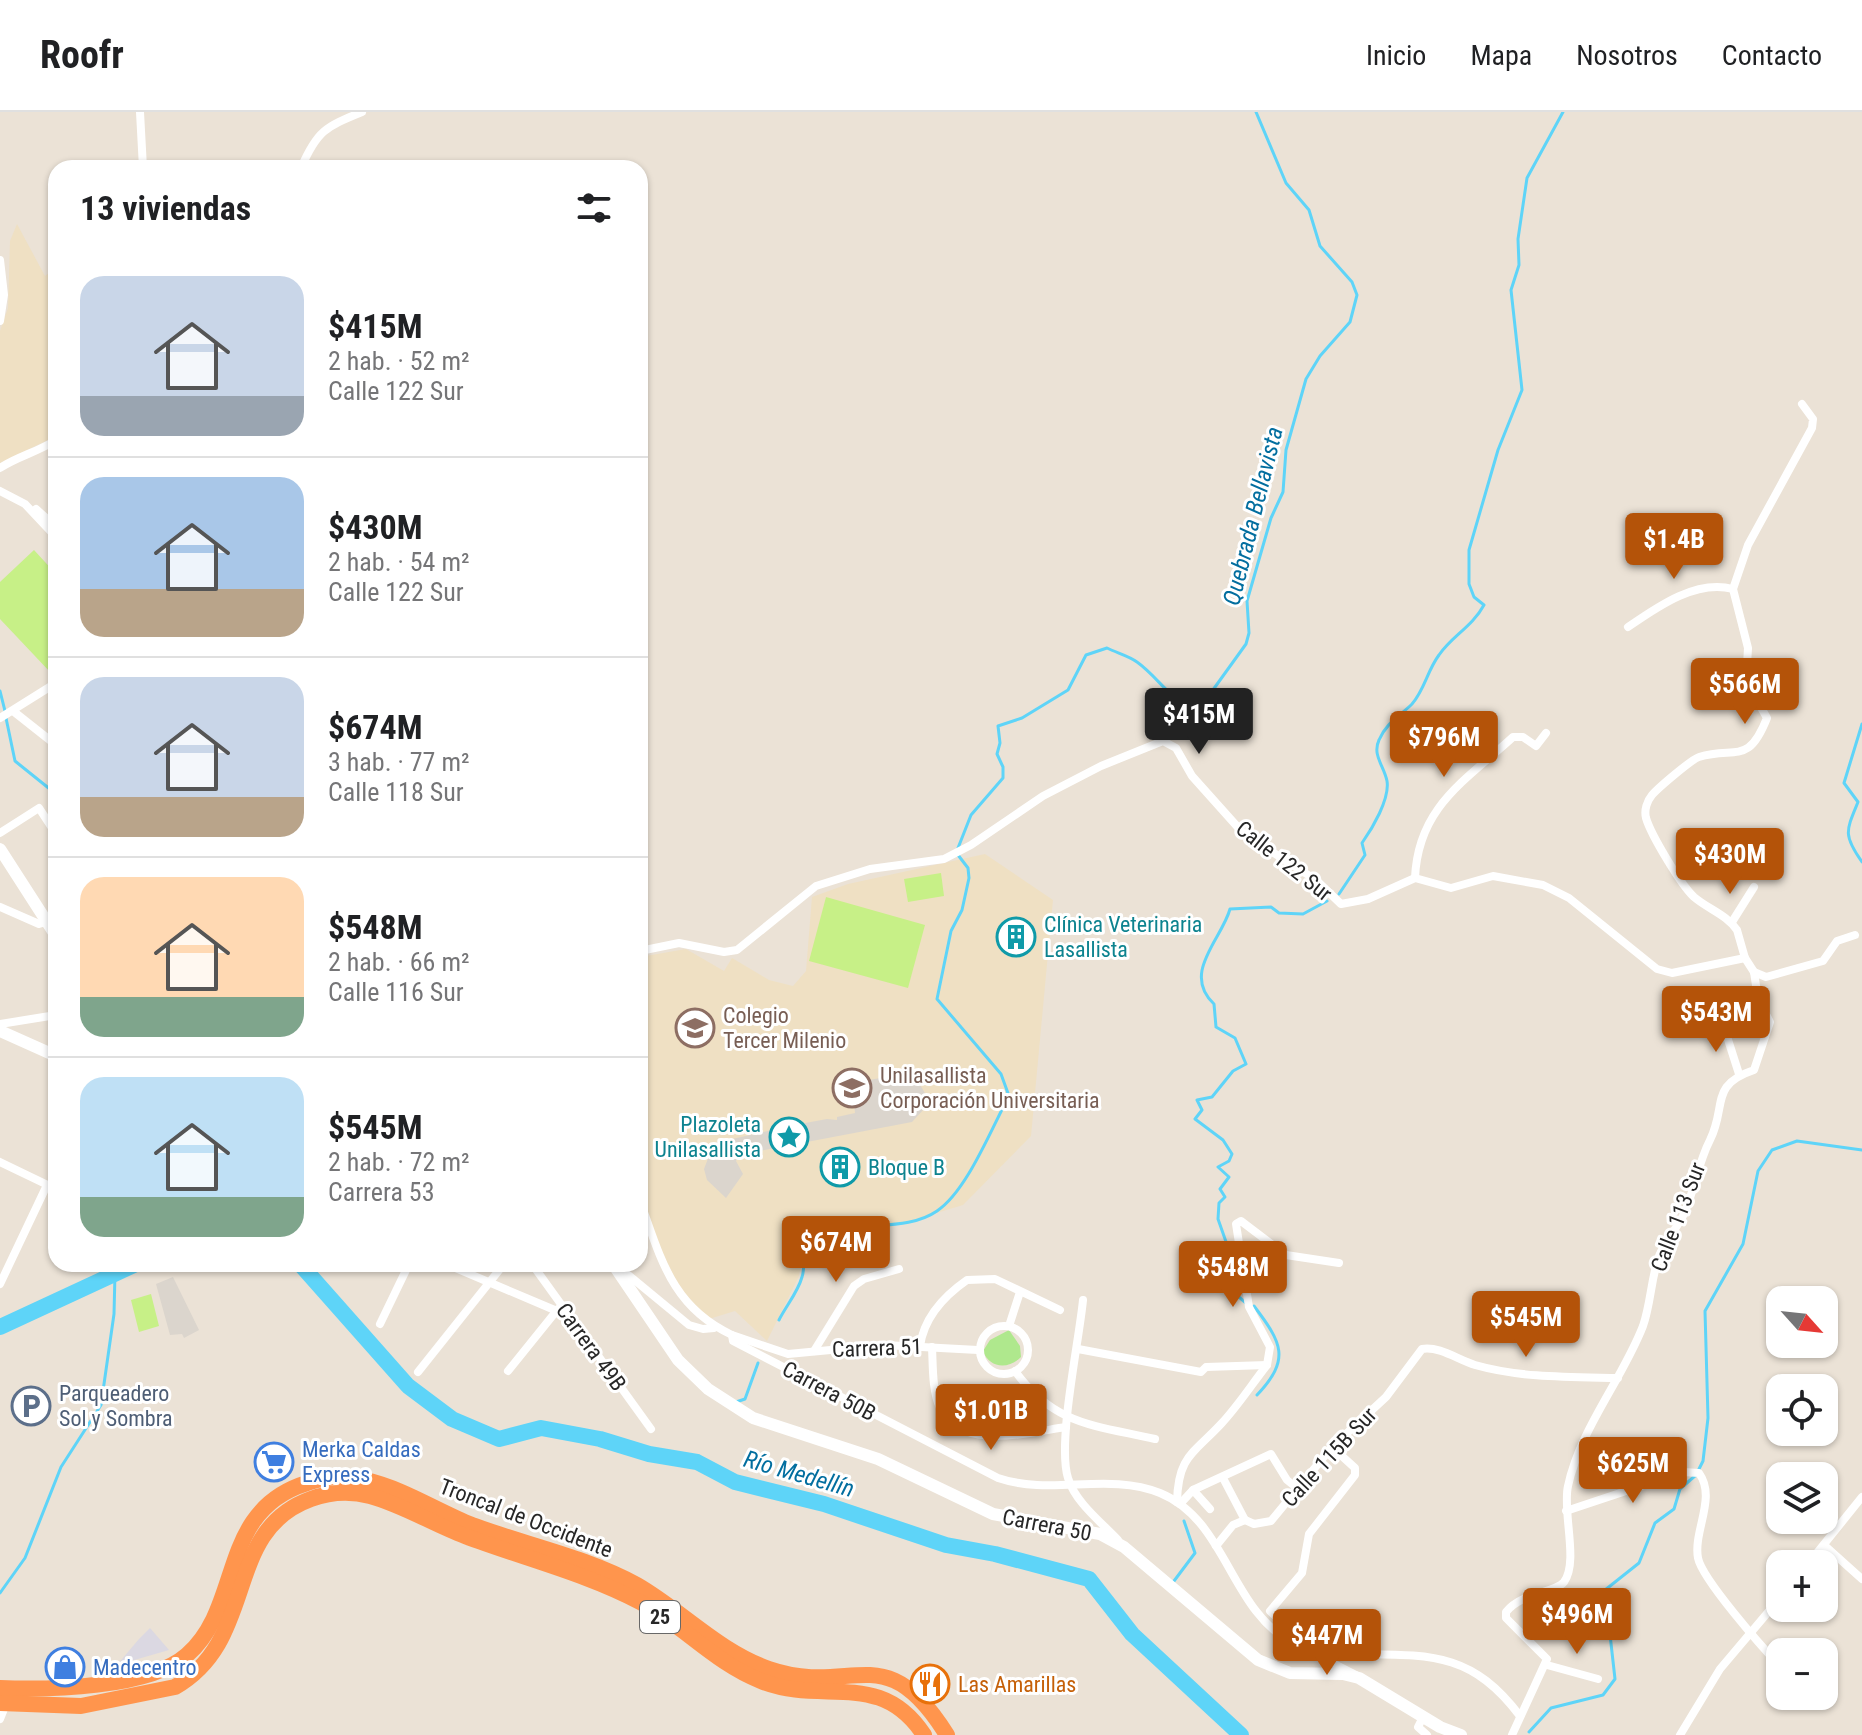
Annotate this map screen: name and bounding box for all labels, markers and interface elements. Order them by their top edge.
text: Roofr [40,33,124,77]
text: Inicio [1366,39,1426,72]
text: Mapa [1470,39,1532,72]
text: Nosotros [1576,39,1678,72]
text: Contacto [1722,39,1822,72]
icon: filters [572,186,616,230]
text: 13 viviendas [80,188,251,228]
text: $415M [328,306,423,346]
icon: home [144,308,240,404]
text: 2 hab. · 52 m² [328,346,470,376]
text: Calle 122 Sur [328,376,464,406]
water label: Quebrada Bellavista [1217,424,1289,608]
text: $430M [328,507,423,547]
icon: home [144,509,240,605]
pin: $1.4B [1618,513,1730,581]
text: $1.4B [1643,524,1705,554]
text: 2 hab. · 54 m² [328,547,470,577]
text: Calle 122 Sur [328,577,464,607]
pin: $566M [1689,658,1801,726]
text: $566M [1709,669,1781,699]
pin: $415M [1143,688,1255,756]
text: $415M [1163,699,1235,729]
text: $674M [328,707,423,747]
icon: home [144,709,240,805]
pin: $796M [1388,711,1500,779]
text: $796M [1408,722,1480,752]
text: 3 hab. · 77 m² [328,747,470,777]
text: Calle 118 Sur [328,777,464,807]
street label: Calle 122 Sur [1231,816,1337,906]
pin: $430M [1674,828,1786,896]
text: $430M [1694,839,1766,869]
text: $548M [328,907,423,947]
icon: home [144,909,240,1005]
place label: Clínica Veterinaria Lasallista [1044,912,1202,962]
building icon: Clínica Veterinaria Lasallista [995,916,1037,958]
text: 2 hab. · 66 m² [328,947,470,977]
text: Calle 116 Sur [328,977,464,1007]
pin: $543M [1660,986,1772,1054]
text: $543M [1680,997,1752,1027]
place label: Colegio Tercer Milenio [723,1003,846,1053]
school or university icon: Colegio Tercer Milenio [674,1007,716,1049]
place label: Unilasallista Corporación Universitaria [880,1063,1100,1113]
school or university icon: Unilasallista Corporación Universitaria [831,1067,873,1109]
text: $545M [328,1107,423,1147]
icon: home [144,1109,240,1205]
place label: Plazoleta Unilasallista [655,1112,761,1162]
place icon: Plazoleta Unilasallista [768,1116,810,1158]
building icon: Bloque B [819,1146,861,1188]
text: 2 hab. · 72 m² [328,1147,470,1177]
place label: Bloque B [868,1155,945,1180]
street label: Calle 113 Sur [1646,1159,1710,1275]
text: Carrera 53 [328,1177,435,1207]
pin: $674M [780,1216,892,1284]
text: $674M [800,1227,872,1257]
pin: $548M [1177,1241,1289,1309]
text: $548M [1197,1252,1269,1282]
north arrow [1766,1286,1838,1358]
map controls [1766,1286,1838,1710]
pin: $545M [1470,1291,1582,1359]
street label: Carrera 49B [551,1298,631,1396]
text: $545M [1490,1302,1562,1332]
street label: Carrera 51 [832,1334,922,1362]
street label: Carrera 50B [778,1356,880,1426]
button: locate [1766,1374,1838,1446]
place label: Parqueadero Sol y Sombra [59,1381,172,1431]
pin: $1.01B [926,1384,1056,1452]
parking icon: Parqueadero Sol y Sombra [10,1385,52,1427]
text: $1.01B [954,1395,1028,1425]
street label: Calle 115B Sur [1277,1402,1382,1512]
place label: Merka Caldas Express [302,1437,421,1487]
pin: $625M [1577,1437,1689,1505]
supermarket icon: Merka Caldas Express [253,1441,295,1483]
water label: Río Medellín [741,1445,857,1503]
text: $625M [1597,1448,1669,1478]
button: layers [1766,1462,1838,1534]
street label: Troncal de Occidente [436,1474,616,1562]
street label: Carrera 50 [1000,1504,1094,1546]
button: + [1766,1550,1838,1622]
pin: $496M [1521,1588,1633,1656]
text: $496M [1541,1599,1613,1629]
road number: 25 [640,1601,680,1633]
pin: $447M [1271,1609,1383,1677]
text: $447M [1291,1620,1363,1650]
button: − [1766,1638,1838,1710]
shop icon: Madecentro [44,1646,86,1688]
place label: Madecentro [93,1655,197,1680]
restaurant icon: Las Amarillas [909,1663,951,1705]
place label: Las Amarillas [958,1672,1076,1697]

